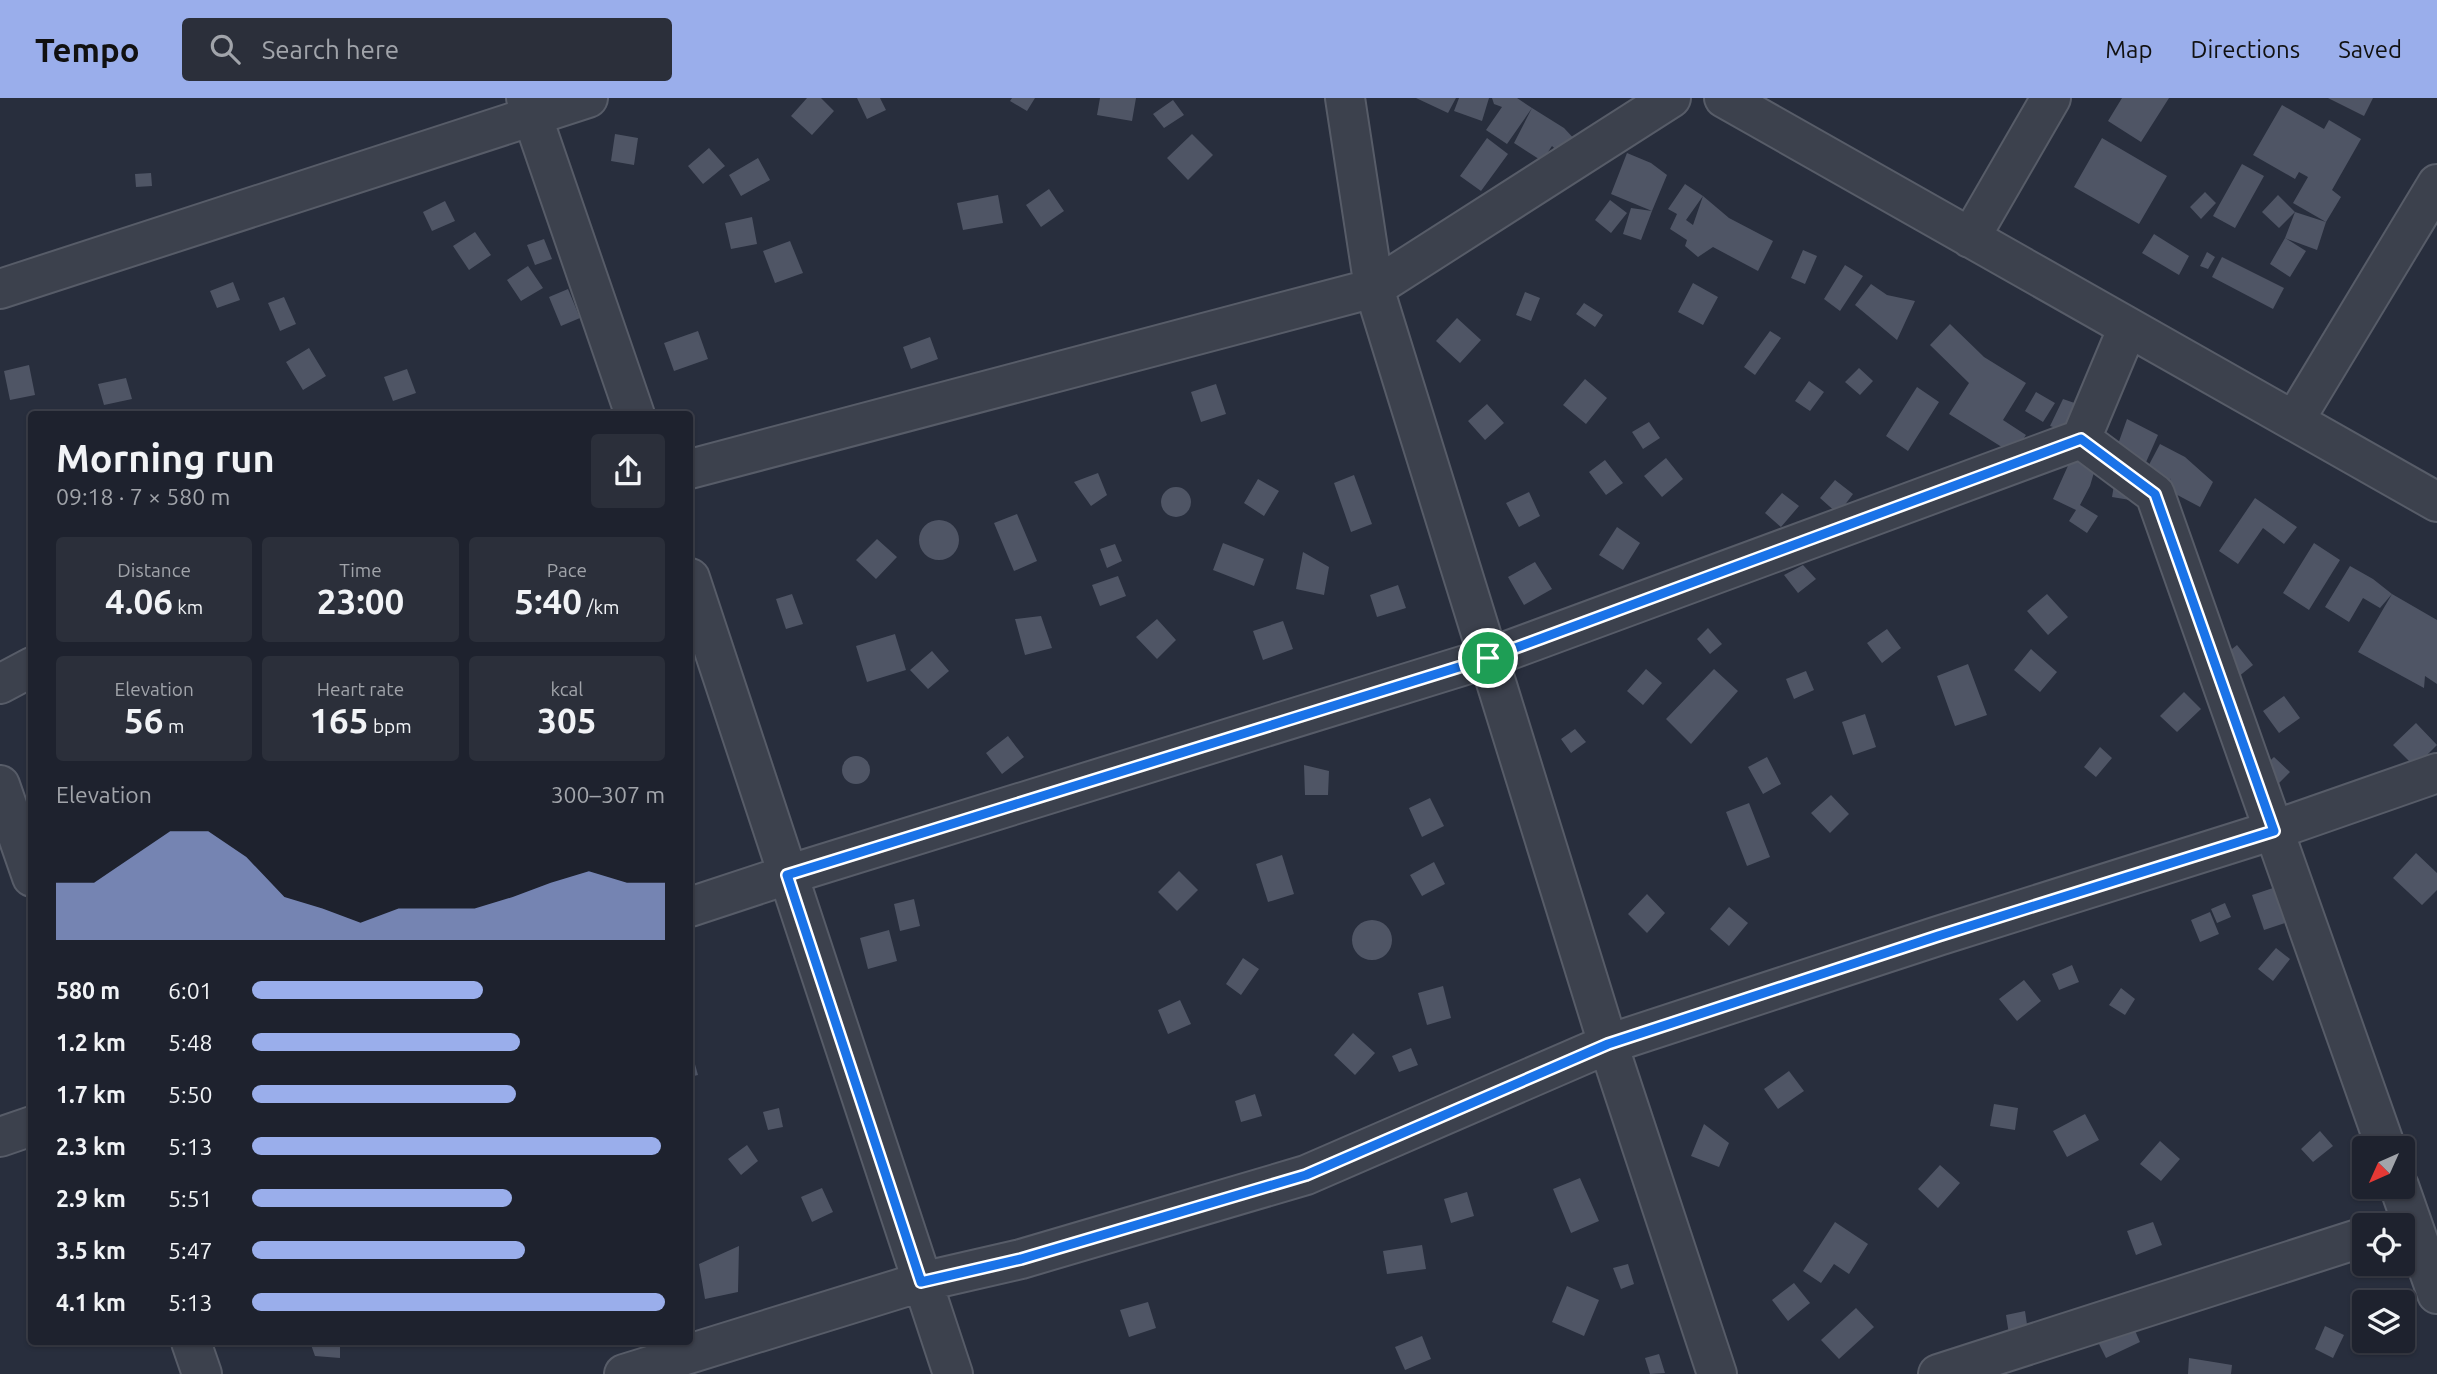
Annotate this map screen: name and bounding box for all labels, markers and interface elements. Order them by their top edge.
search box [182,18,672,81]
icon: search [206,30,244,68]
text: Tempo [35,31,140,68]
text: Search here [262,35,399,64]
text: Map [2105,36,2152,63]
text: Directions [2190,36,2300,63]
text: Saved [2338,36,2402,63]
button: share [591,434,665,508]
text: Morning run [56,437,275,479]
text: 09:18 · 7 × 580 m [56,484,230,509]
text: Distance [117,559,191,581]
text: Time [339,559,382,581]
text: Pace [547,559,587,581]
text: 4.06 [105,581,173,621]
text: 23:00 [317,581,404,621]
text: 5:40 [514,581,582,621]
text: km [173,596,203,618]
text: /km [582,596,619,618]
pin [1458,628,1518,688]
icon: arrive [1469,639,1507,677]
text: Elevation [115,678,194,700]
text: Heart rate [317,678,404,700]
text: kcal [550,678,583,700]
text: 56 [124,700,164,740]
text: 165 [309,700,369,740]
text: 305 [537,700,596,740]
text: m [164,715,184,737]
text: bpm [369,715,412,737]
text: Elevation [56,782,152,807]
text: 300–307 m [551,782,665,807]
text: 580 m [56,978,120,1003]
text: 6:01 [168,978,213,1003]
text: 1.2 km [56,1030,126,1055]
text: 5:48 [168,1030,213,1055]
text: 1.7 km [56,1082,126,1107]
text: 5:50 [168,1082,213,1107]
text: 2.3 km [56,1134,126,1159]
text: 5:13 [168,1134,213,1159]
north arrow [2352,1136,2415,1199]
map controls [2352,1136,2415,1353]
text: 2.9 km [56,1186,126,1211]
text: 5:51 [168,1186,213,1211]
button: locate [2352,1213,2415,1276]
text: 3.5 km [56,1238,126,1263]
text: 5:47 [168,1238,213,1263]
text: 4.1 km [56,1290,126,1315]
text: 5:13 [168,1290,213,1315]
button: layers [2352,1290,2415,1353]

